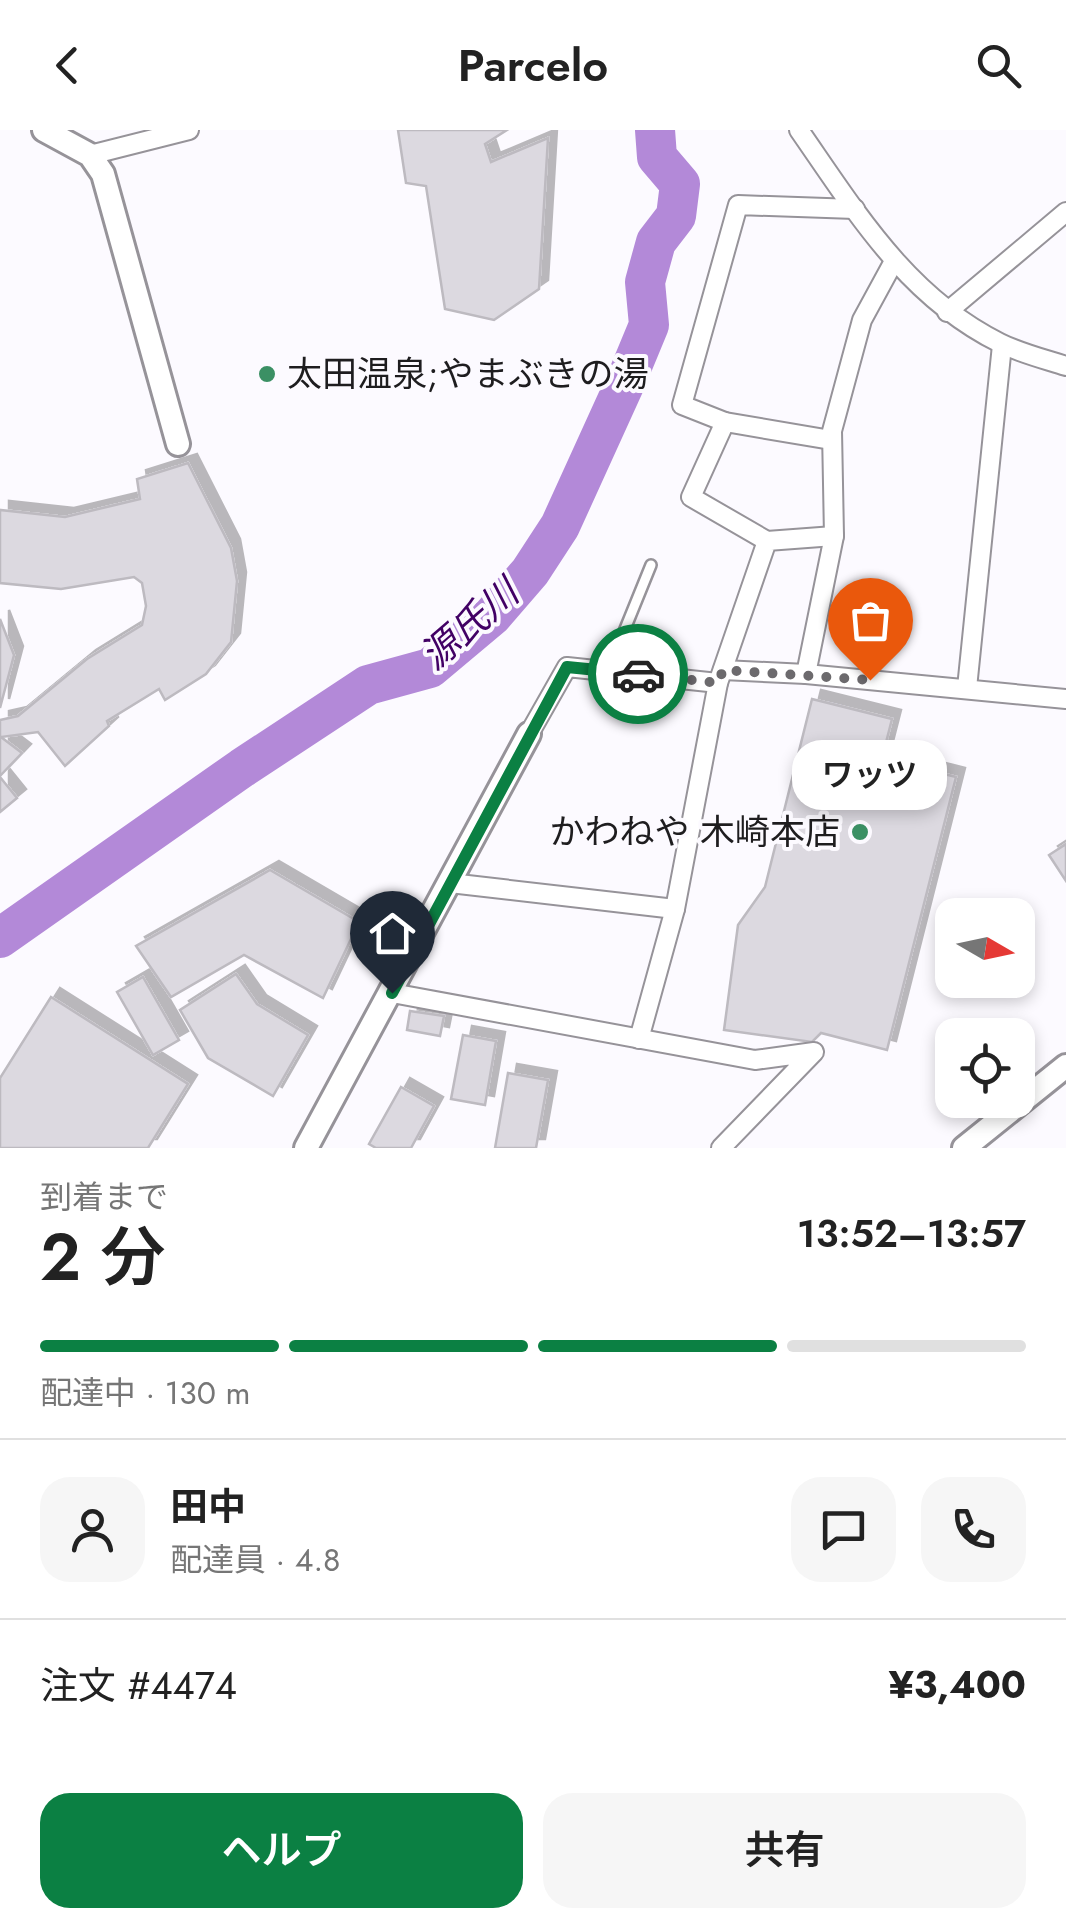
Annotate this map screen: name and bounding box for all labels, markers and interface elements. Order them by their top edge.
text: Parcelo [458,33,608,98]
icon: back [40,38,95,93]
icon: search [971,38,1026,93]
place label: 太田温泉;やまぶきの湯 [287,349,649,399]
marker: 太田温泉;やまぶきの湯 [256,363,278,385]
water label: 源氏川 [408,563,533,682]
pin [828,578,913,681]
icon: bag [843,593,898,648]
courier [588,624,688,724]
icon: car [611,647,666,702]
callout: ワッツ [792,740,948,810]
text: ワッツ [821,752,918,798]
place label: かわねや 木崎本店 [549,807,840,857]
marker: かわねや 木崎本店 [849,821,871,843]
pin [350,891,435,994]
north arrow [935,898,1035,998]
map controls [935,898,1035,1118]
icon: home [365,906,420,961]
button: locate [935,1018,1035,1118]
text: 到着まで [40,1174,168,1220]
text: 13:52–13:57 [797,1206,1026,1261]
text: 2 分 [40,1210,165,1304]
text: 配達中 · 130 m [40,1370,250,1416]
button: person [40,1477,145,1582]
button: chat [791,1477,896,1582]
button: phone [921,1477,1026,1582]
text: 田中 [170,1479,246,1534]
text: 配達員 · 4.8 [170,1537,341,1583]
text: ¥3,400 [888,1657,1026,1712]
text: 注文 #4474 [40,1658,237,1713]
button: ヘルプ [40,1793,523,1908]
button: 共有 [543,1793,1026,1908]

